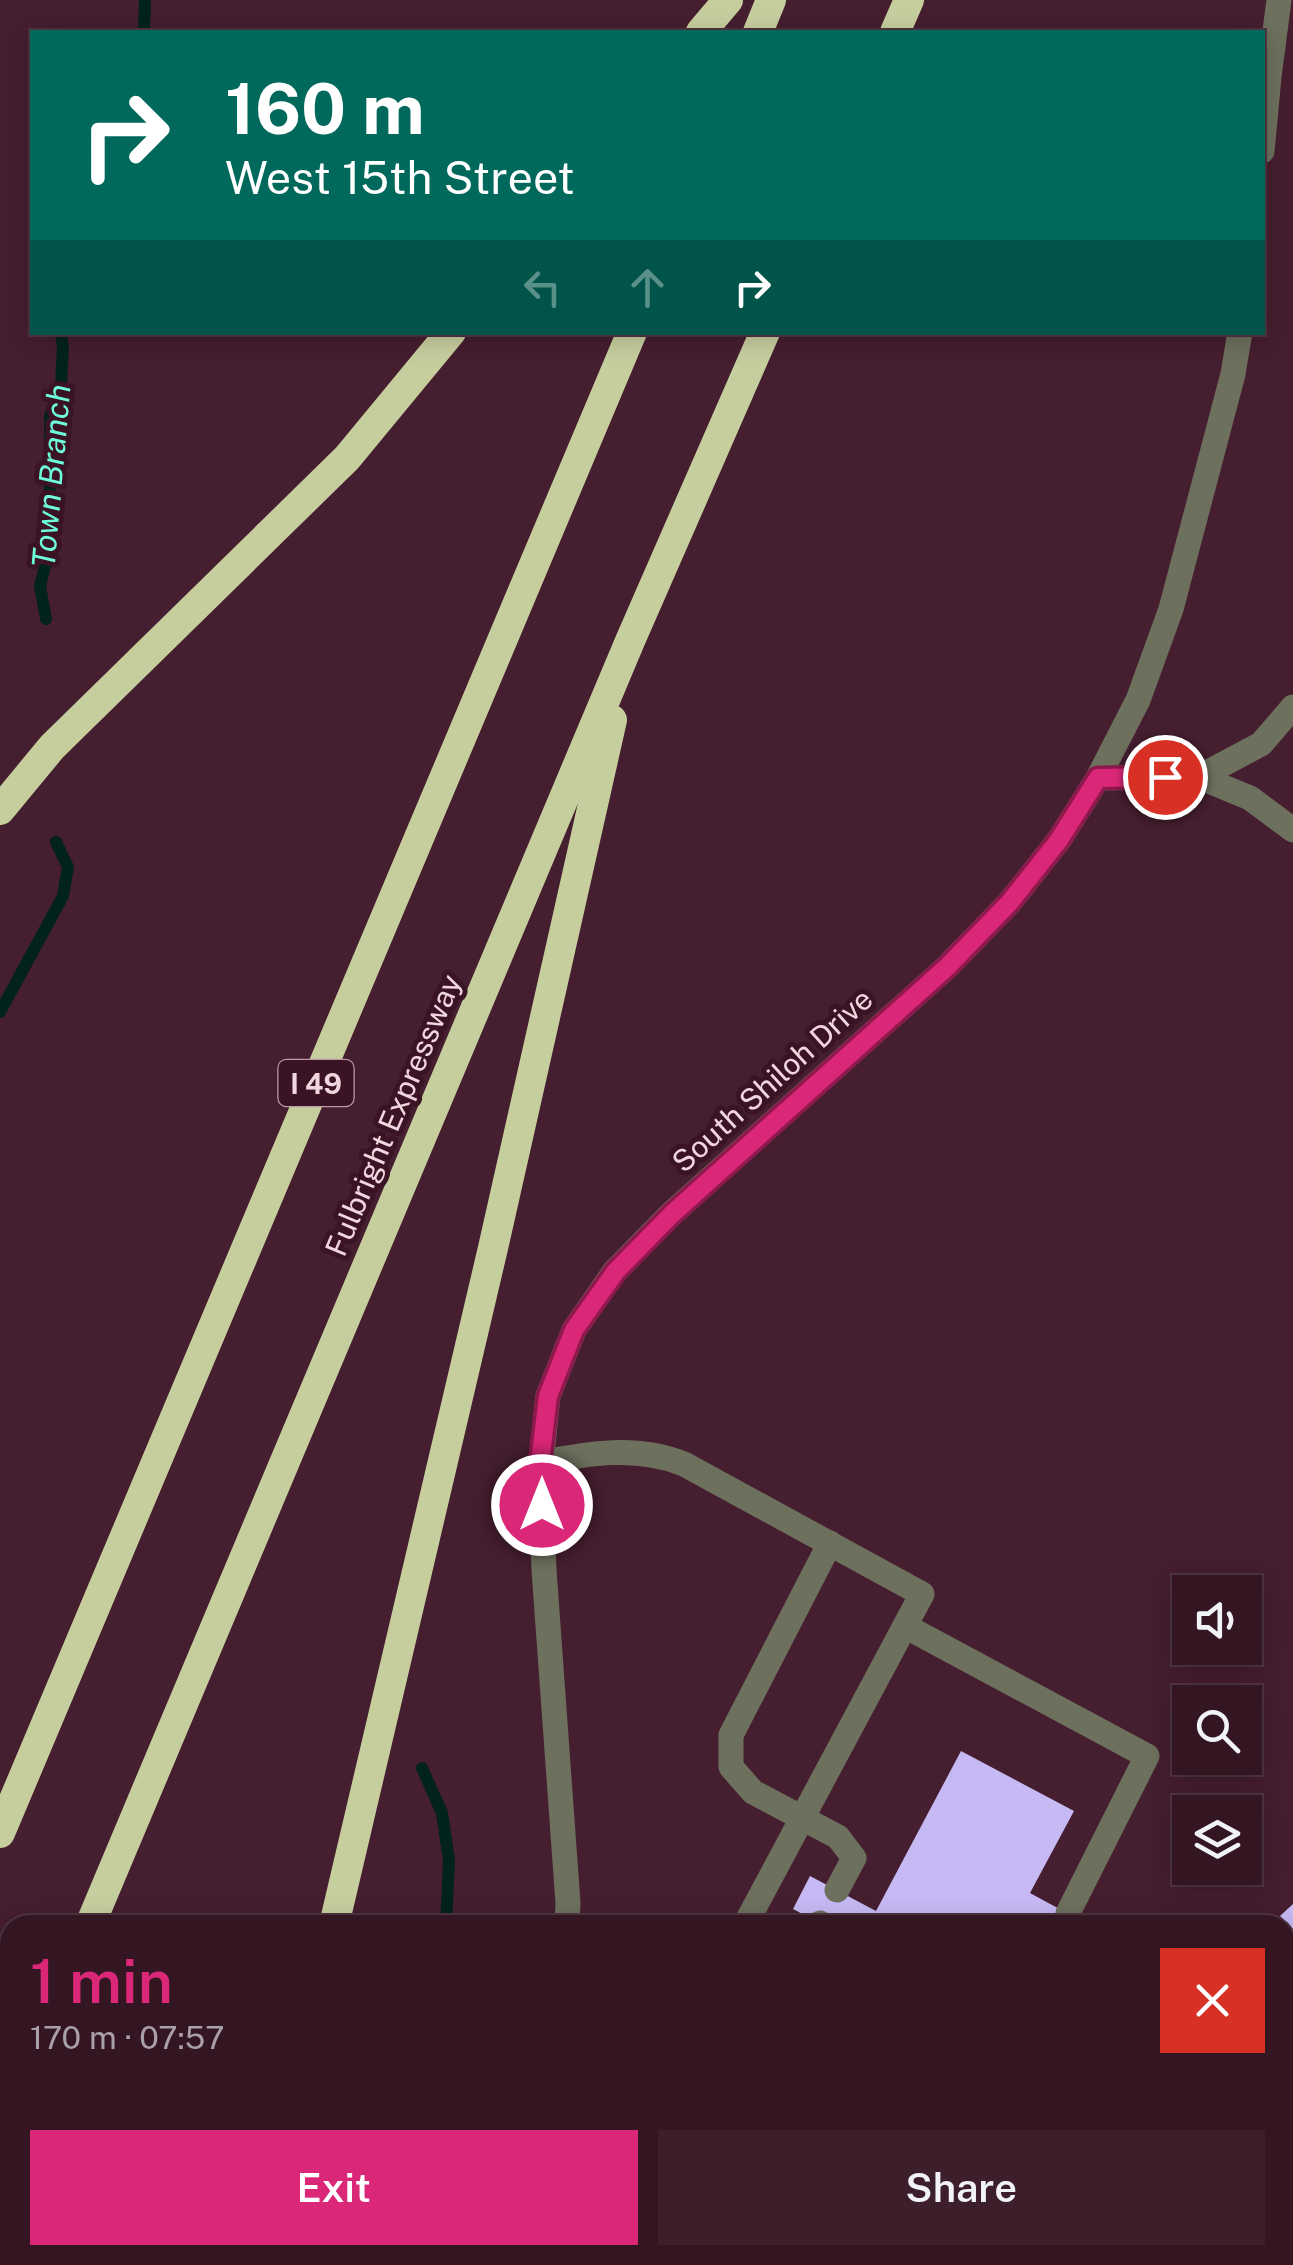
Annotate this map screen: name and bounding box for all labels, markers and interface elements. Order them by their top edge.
text: 160 m [225,67,425,150]
icon: right [60,70,190,200]
text: West 15th Street [225,151,575,204]
icon: left [515,260,570,315]
icon: ahead [620,260,675,315]
icon: right [725,260,780,315]
water label: Town Branch [25,383,77,569]
pin [1123,735,1208,820]
icon: arrive [1138,750,1193,805]
street label: Fulbright Expressway [317,969,469,1261]
street label: South Shiloh Drive [664,981,880,1179]
road number: I 49 [278,1060,354,1106]
position arrow [490,1453,594,1557]
map controls [1172,1575,1262,1885]
button: sound [1172,1575,1262,1665]
button: search [1172,1685,1262,1775]
button: layers [1172,1795,1262,1885]
text: 1 min [30,1946,173,2017]
button: close [1160,1948,1265,2053]
text: 170 m · 07:57 [30,2019,224,2056]
button: Exit [30,2130,638,2245]
button: Share [658,2130,1265,2245]

